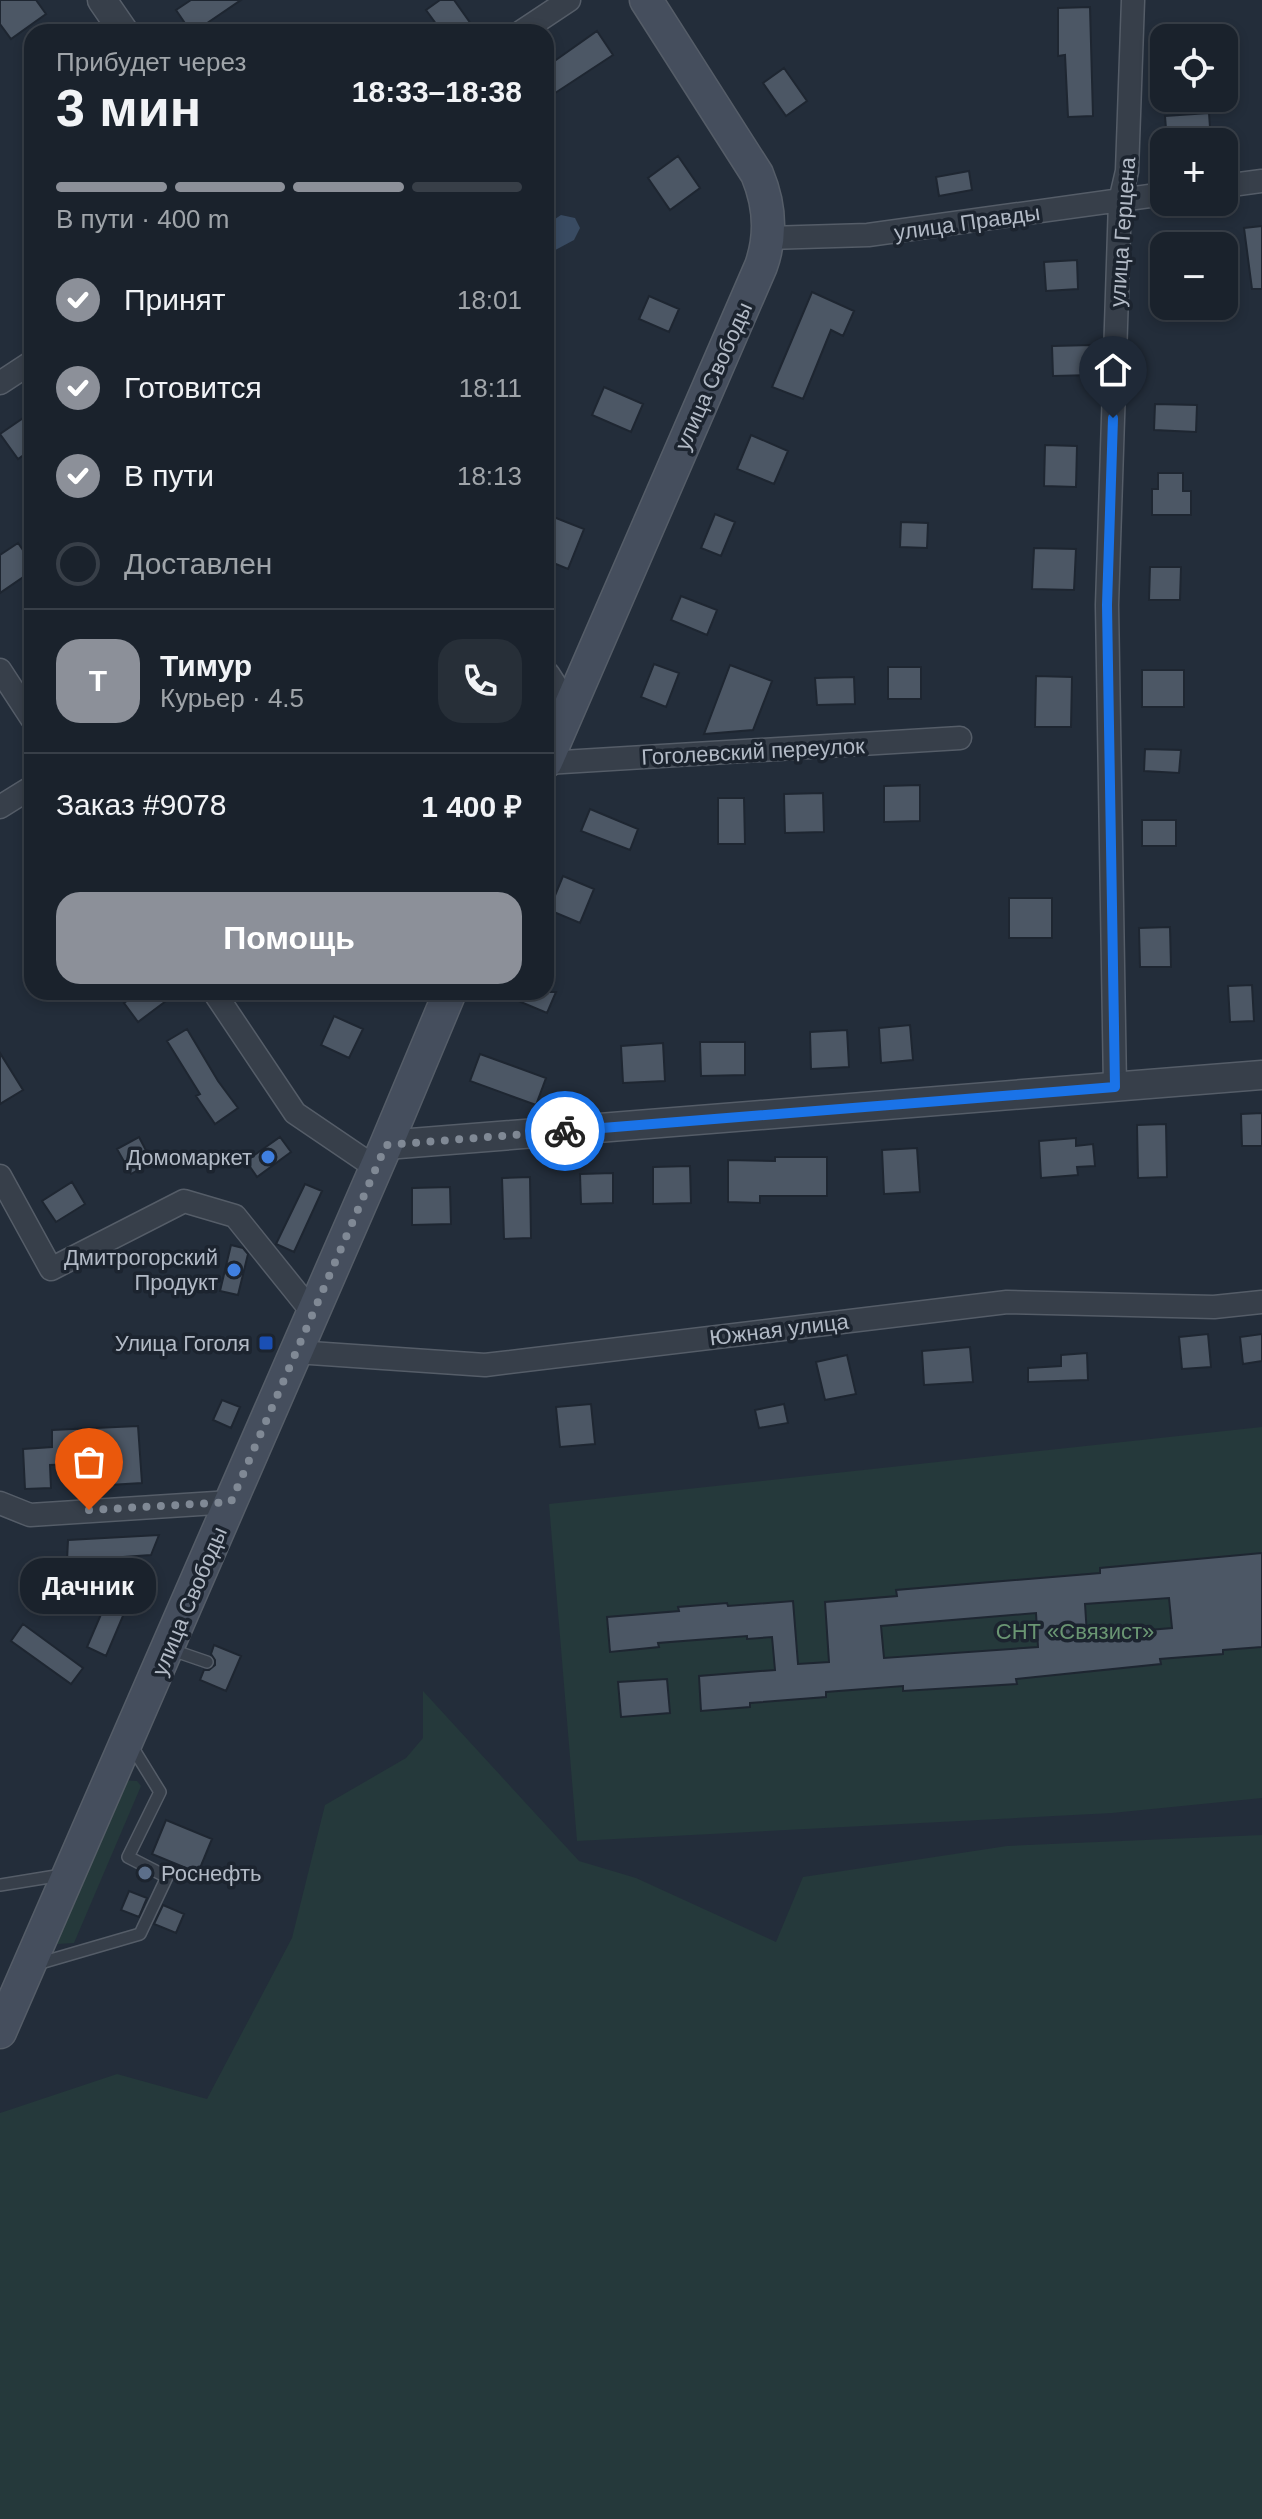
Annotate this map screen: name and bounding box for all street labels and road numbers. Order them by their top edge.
street label: улица Герцена [1105,155,1140,308]
street label: улица Правды [893,200,1042,245]
street label: улица Свободы [670,298,757,454]
street label: Гоголевский переулок [641,733,866,770]
street label: Южная улица [708,1308,851,1350]
street label: улица Свободы [147,1523,232,1679]

